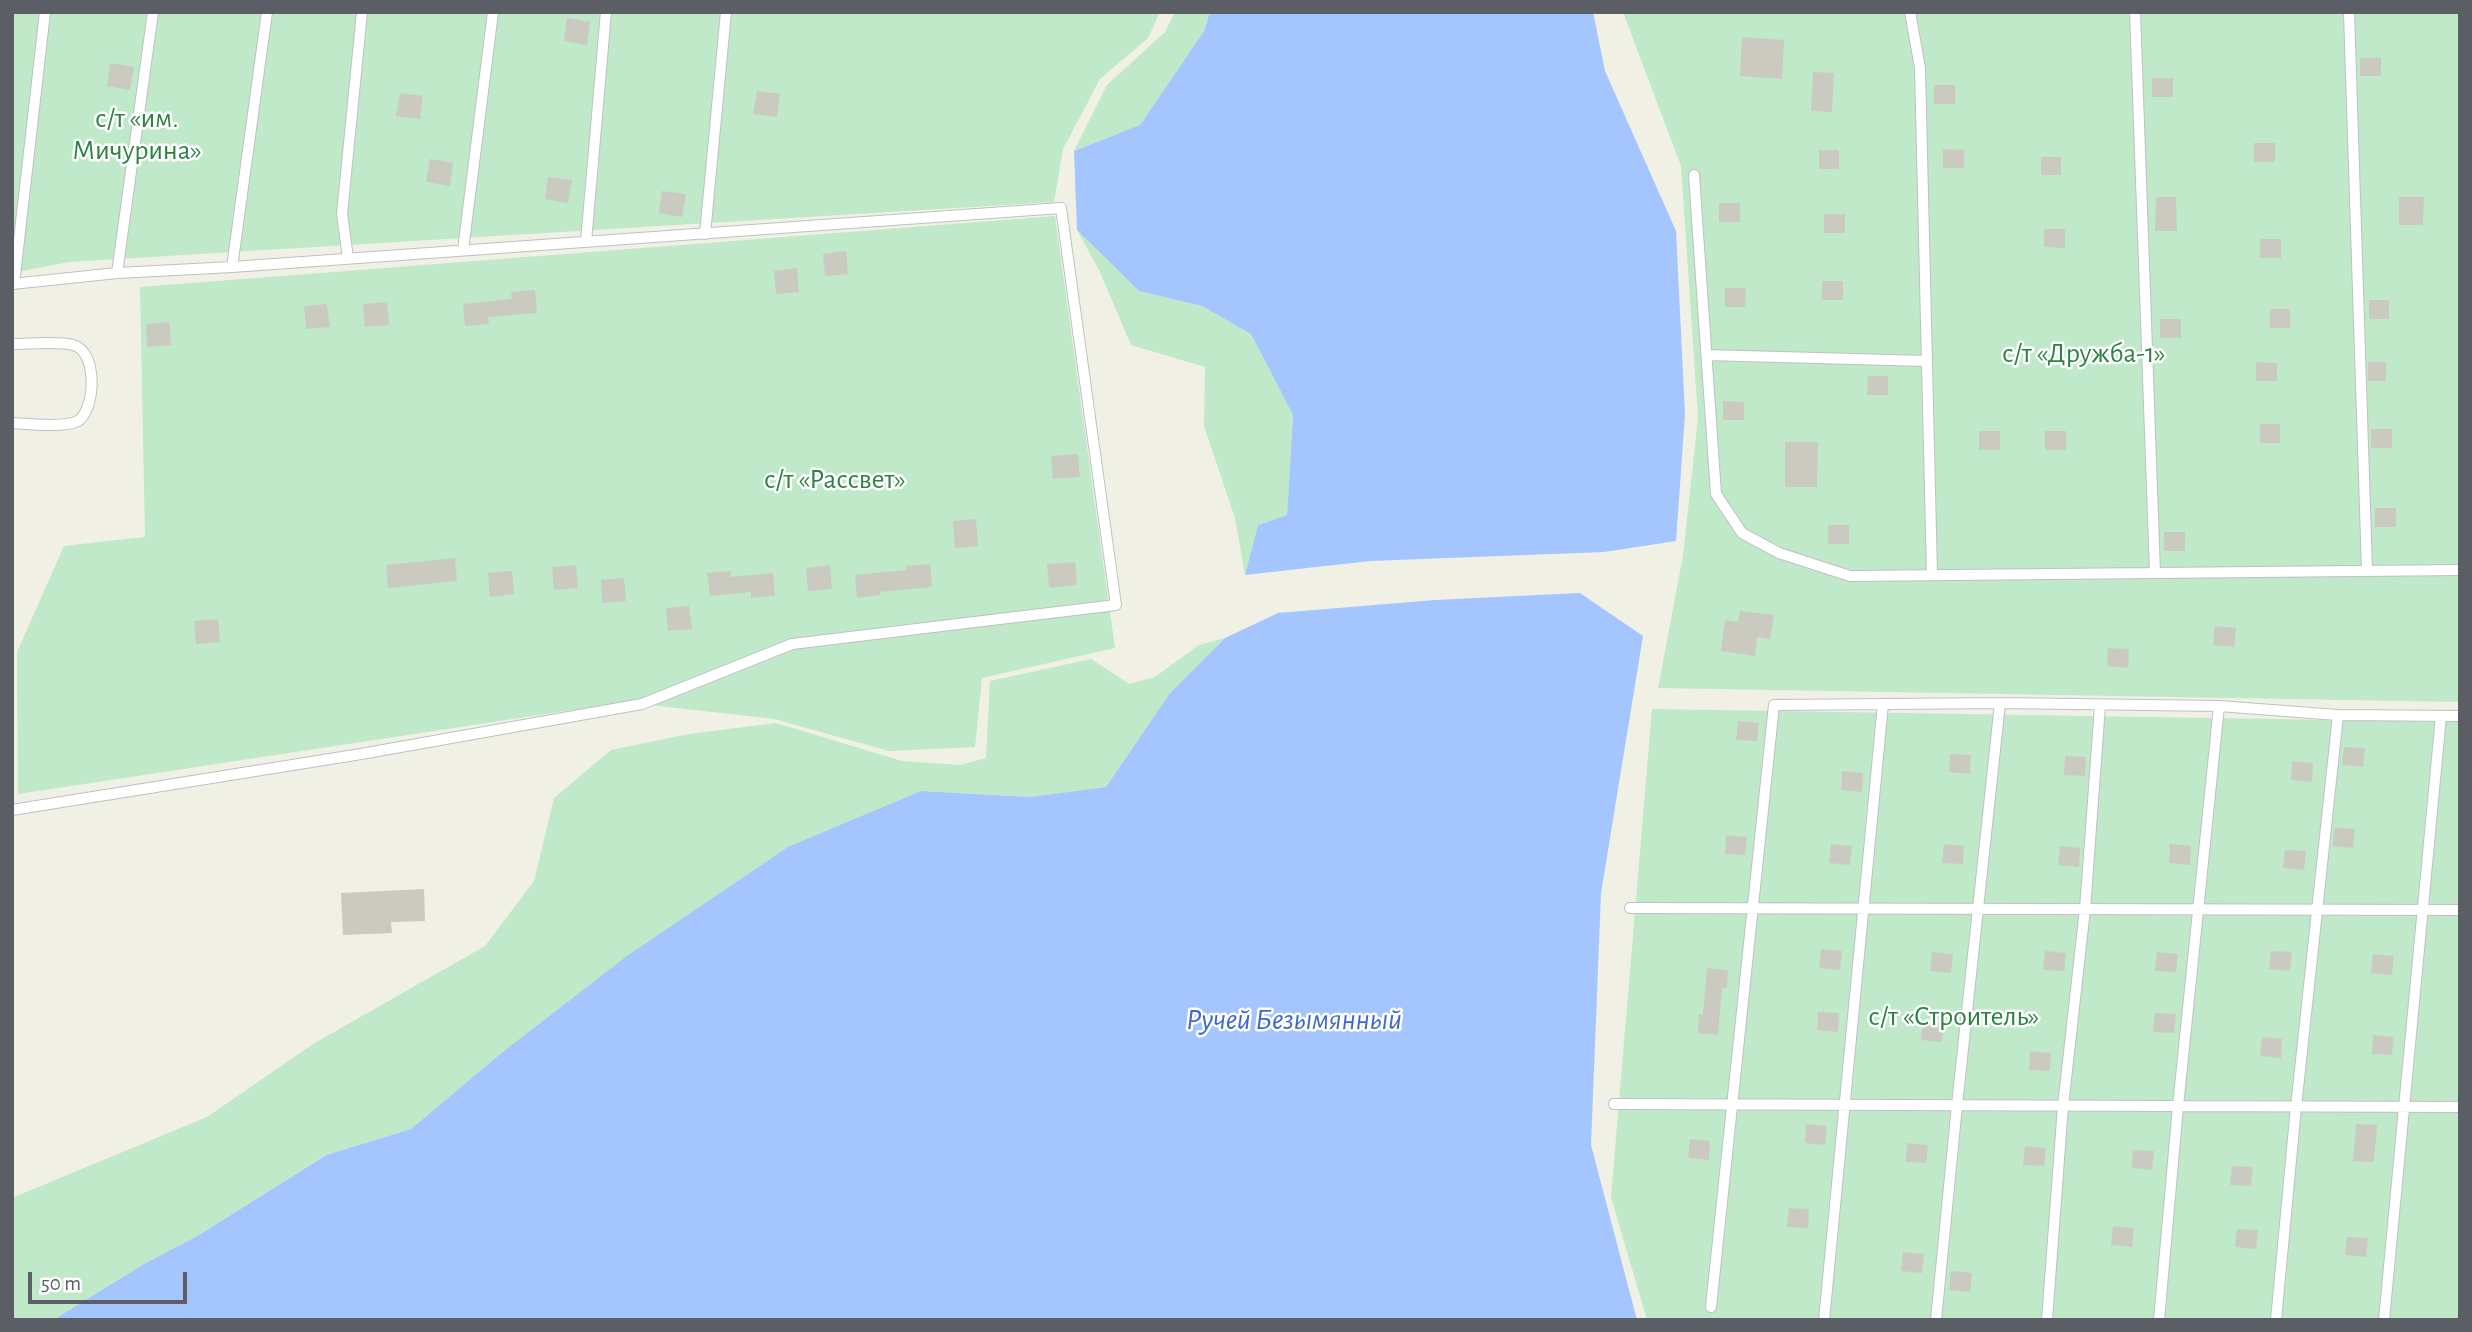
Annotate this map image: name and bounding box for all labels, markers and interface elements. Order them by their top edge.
park label: с/т «им. Мичурина» [72,102,202,168]
park label: с/т «Дружба-1» [2002,337,2166,371]
park label: с/т «Рассвет» [764,463,906,497]
park label: с/т «Строитель» [1869,1000,2039,1034]
water label: Ручей Безымянный [1186,1002,1402,1038]
scale bar [32,1258,191,1302]
text: 50 m [41,1273,81,1294]

